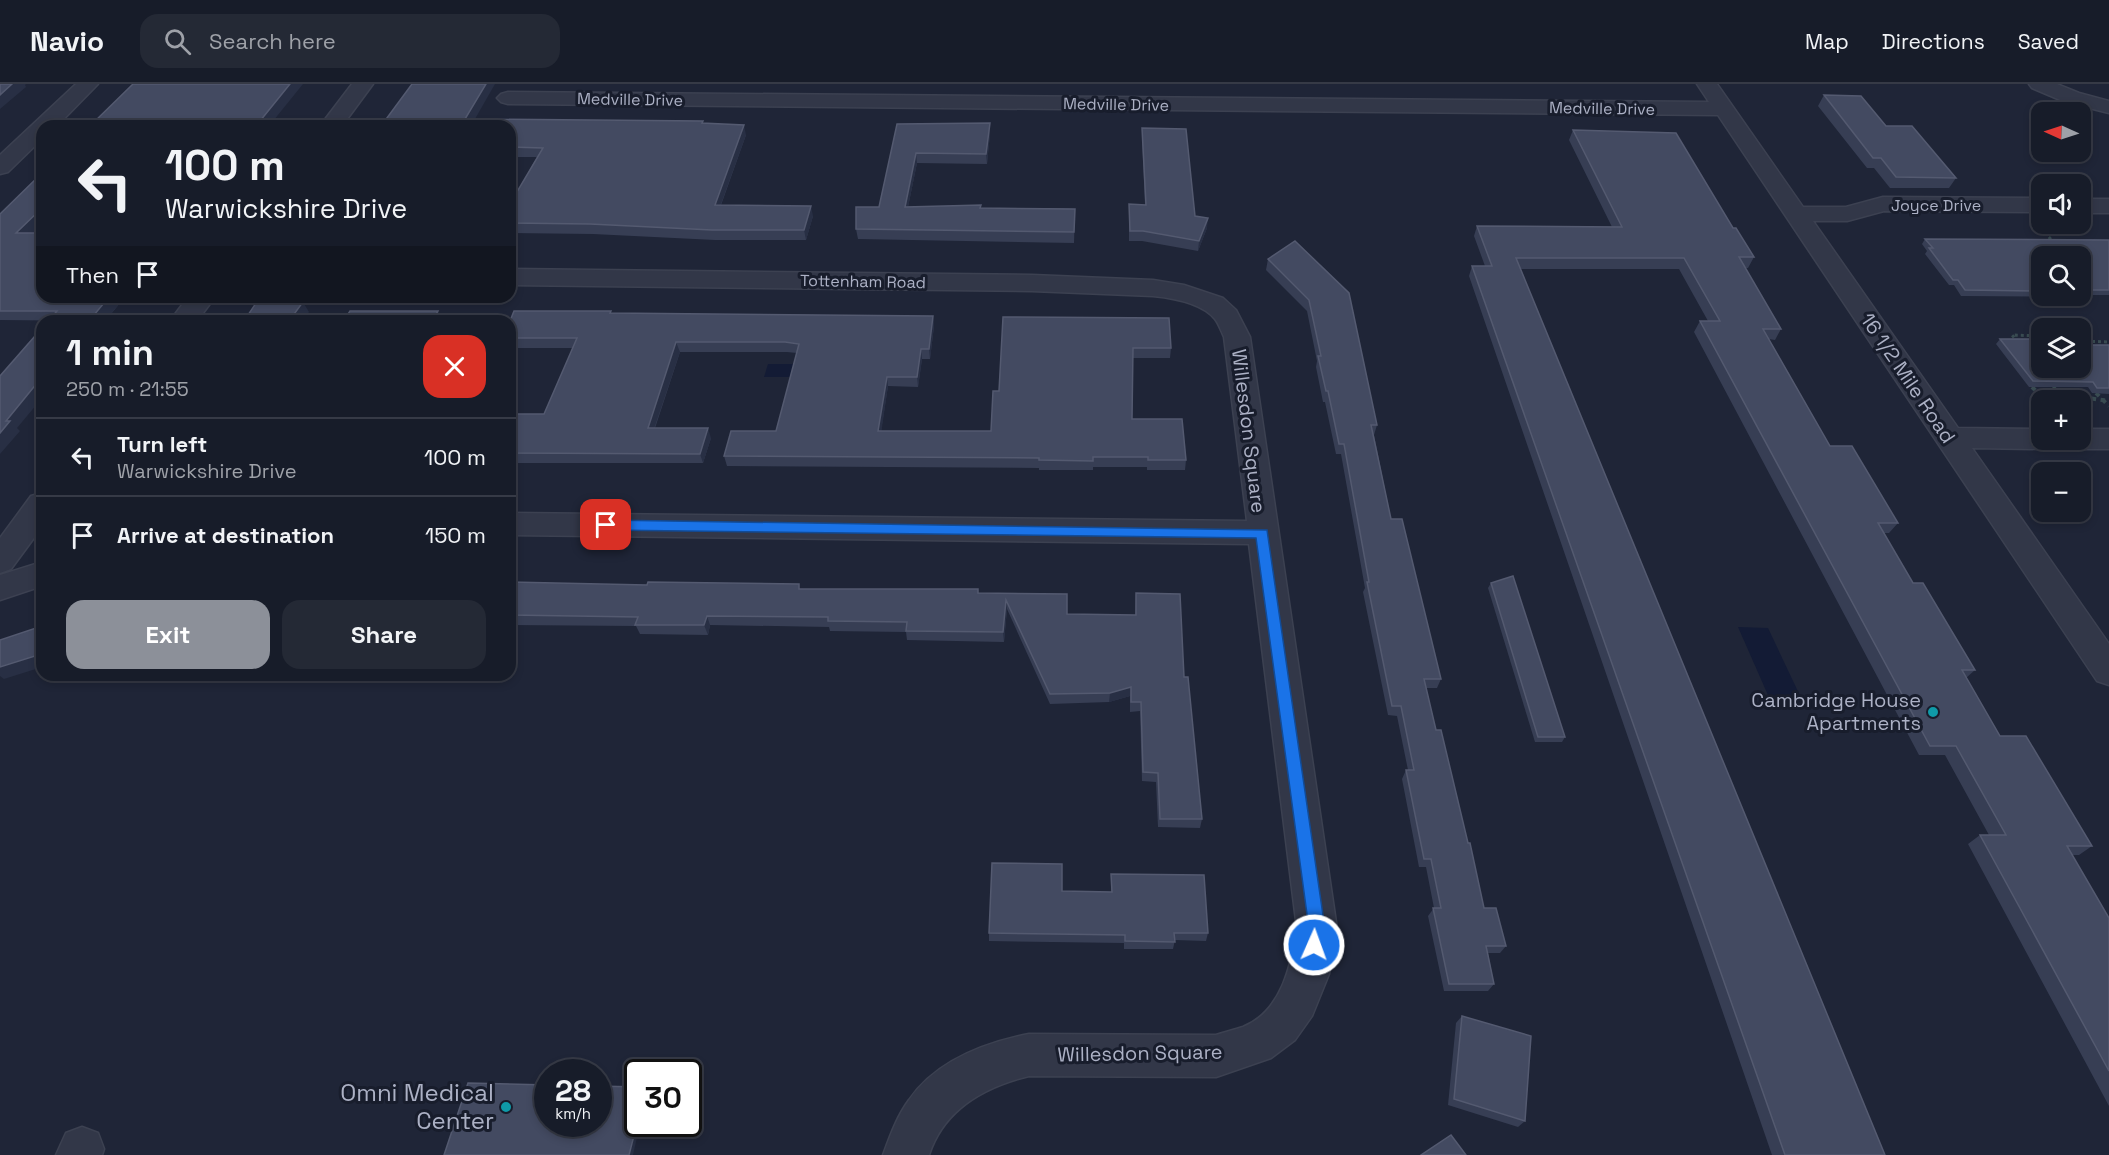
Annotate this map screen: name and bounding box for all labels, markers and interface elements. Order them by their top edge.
search box [140,14,560,68]
text: Navio [30,23,104,59]
icon: search [161,25,194,58]
text: Search here [209,27,336,55]
text: Map [1805,28,1849,55]
text: Directions [1882,28,1985,55]
text: Saved [2018,28,2079,55]
street label: Medville Drive [577,88,683,111]
street label: Medville Drive [1063,93,1169,116]
street label: Medville Drive [1549,97,1655,120]
north arrow [2031,102,2091,162]
map controls [2031,102,2091,522]
text: 100 m [165,139,285,192]
icon: left [66,144,144,222]
button: sound [2031,174,2091,234]
text: Warwickshire Drive [165,191,407,226]
street label: Joyce Drive [1891,195,1981,216]
button: search [2031,246,2091,306]
icon: arrive [131,258,164,291]
text: Then [66,261,119,289]
street label: Tottenham Road [800,270,926,293]
street label: 16 1/2 Mile Road [1855,308,1961,448]
button: layers [2031,318,2091,378]
text: 1 min [66,330,154,376]
button: close [423,335,486,398]
street label: Willesdon Square [1226,347,1272,515]
text: 250 m · 21:55 [66,376,189,402]
button: + [2031,390,2091,450]
text: Turn left [117,430,207,458]
icon: left [66,441,99,474]
text: 100 m [424,443,486,471]
text: Warwickshire Drive [117,458,297,484]
button: − [2031,462,2091,522]
pin [580,499,631,550]
icon: arrive [589,508,622,541]
icon: arrive [66,519,99,552]
text: Arrive at destination [117,521,334,549]
text: 150 m [425,521,486,549]
button: Exit [66,600,270,669]
button: Share [282,600,486,669]
place label: Cambridge House Apartments [1751,687,1921,736]
marker: Cambridge House Apartments [1926,705,1940,719]
position arrow [1282,913,1346,977]
street label: Willesdon Square [1057,1039,1223,1067]
speed limit sign: 30 [624,1059,702,1137]
text: 28 [555,1071,591,1110]
place label: Omni Medical Center [340,1077,494,1136]
marker: Omni Medical Center [499,1100,513,1114]
text: km/h [555,1104,591,1123]

